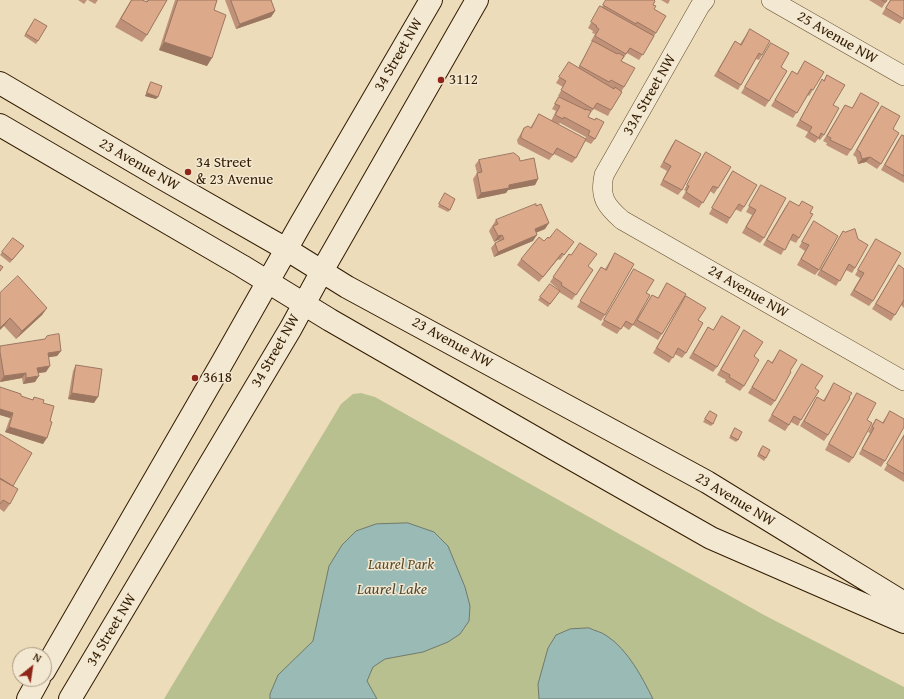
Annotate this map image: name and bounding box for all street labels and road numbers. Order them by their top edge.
street label: 25 Avenue NW [794,8,880,68]
street label: 34 Street NW [371,15,427,95]
street label: 33A Street NW [620,51,680,139]
street label: 23 Avenue NW [96,135,182,195]
street label: 24 Avenue NW [705,262,791,322]
street label: 34 Street NW [248,311,304,391]
street label: 23 Avenue NW [408,313,496,373]
street label: 23 Avenue NW [692,469,778,531]
street label: 34 Street NW [83,590,141,670]

